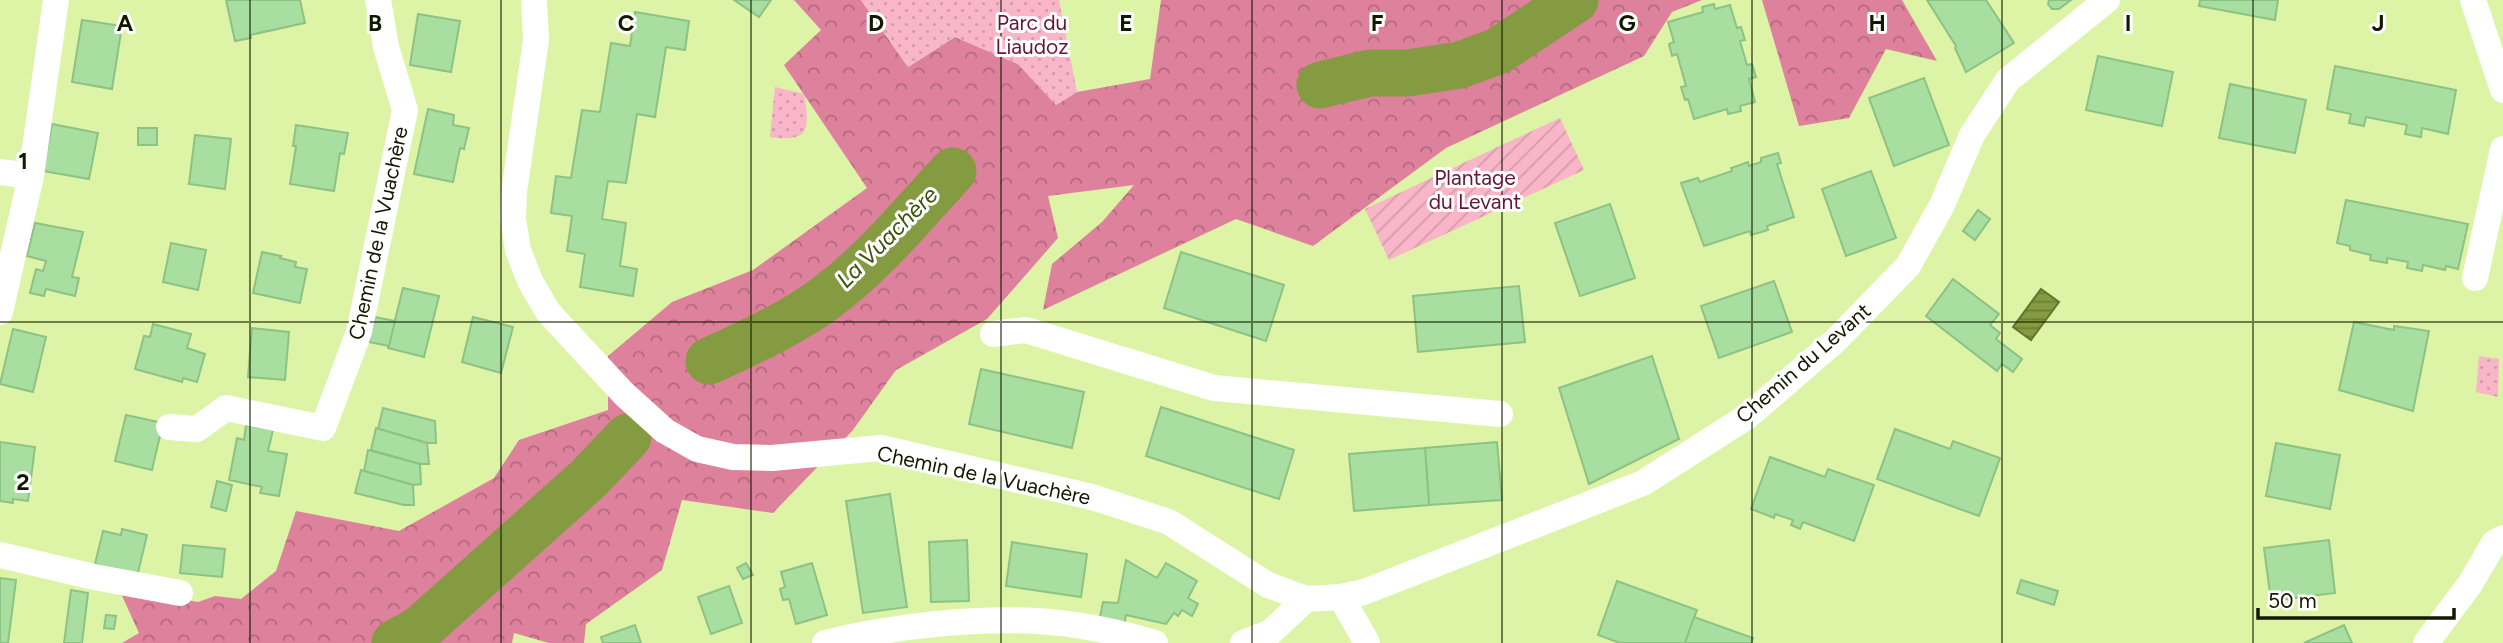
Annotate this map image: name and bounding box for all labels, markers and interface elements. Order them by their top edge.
text: A [117,9,134,37]
text: B [368,9,382,37]
text: C [618,9,635,37]
text: D [868,9,884,37]
text: E [1119,9,1133,37]
text: F [1371,9,1384,37]
text: G [1618,9,1636,37]
text: H [1868,9,1886,37]
text: I [2125,9,2131,37]
text: J [2372,9,2384,37]
park label: Parc du Liaudoz [995,10,1069,59]
street label: Chemin de la Vuachère [343,124,413,342]
text: 1 [18,147,28,175]
park label: Plantage du Levant [1429,165,1521,214]
water label: La Vuachère [831,180,944,293]
street label: Chemin du Levant [1731,298,1876,428]
street label: Chemin de la Vuachère [875,440,1093,510]
text: 2 [16,468,30,496]
scale bar [2258,576,2454,620]
text: 50 m [2268,588,2317,613]

